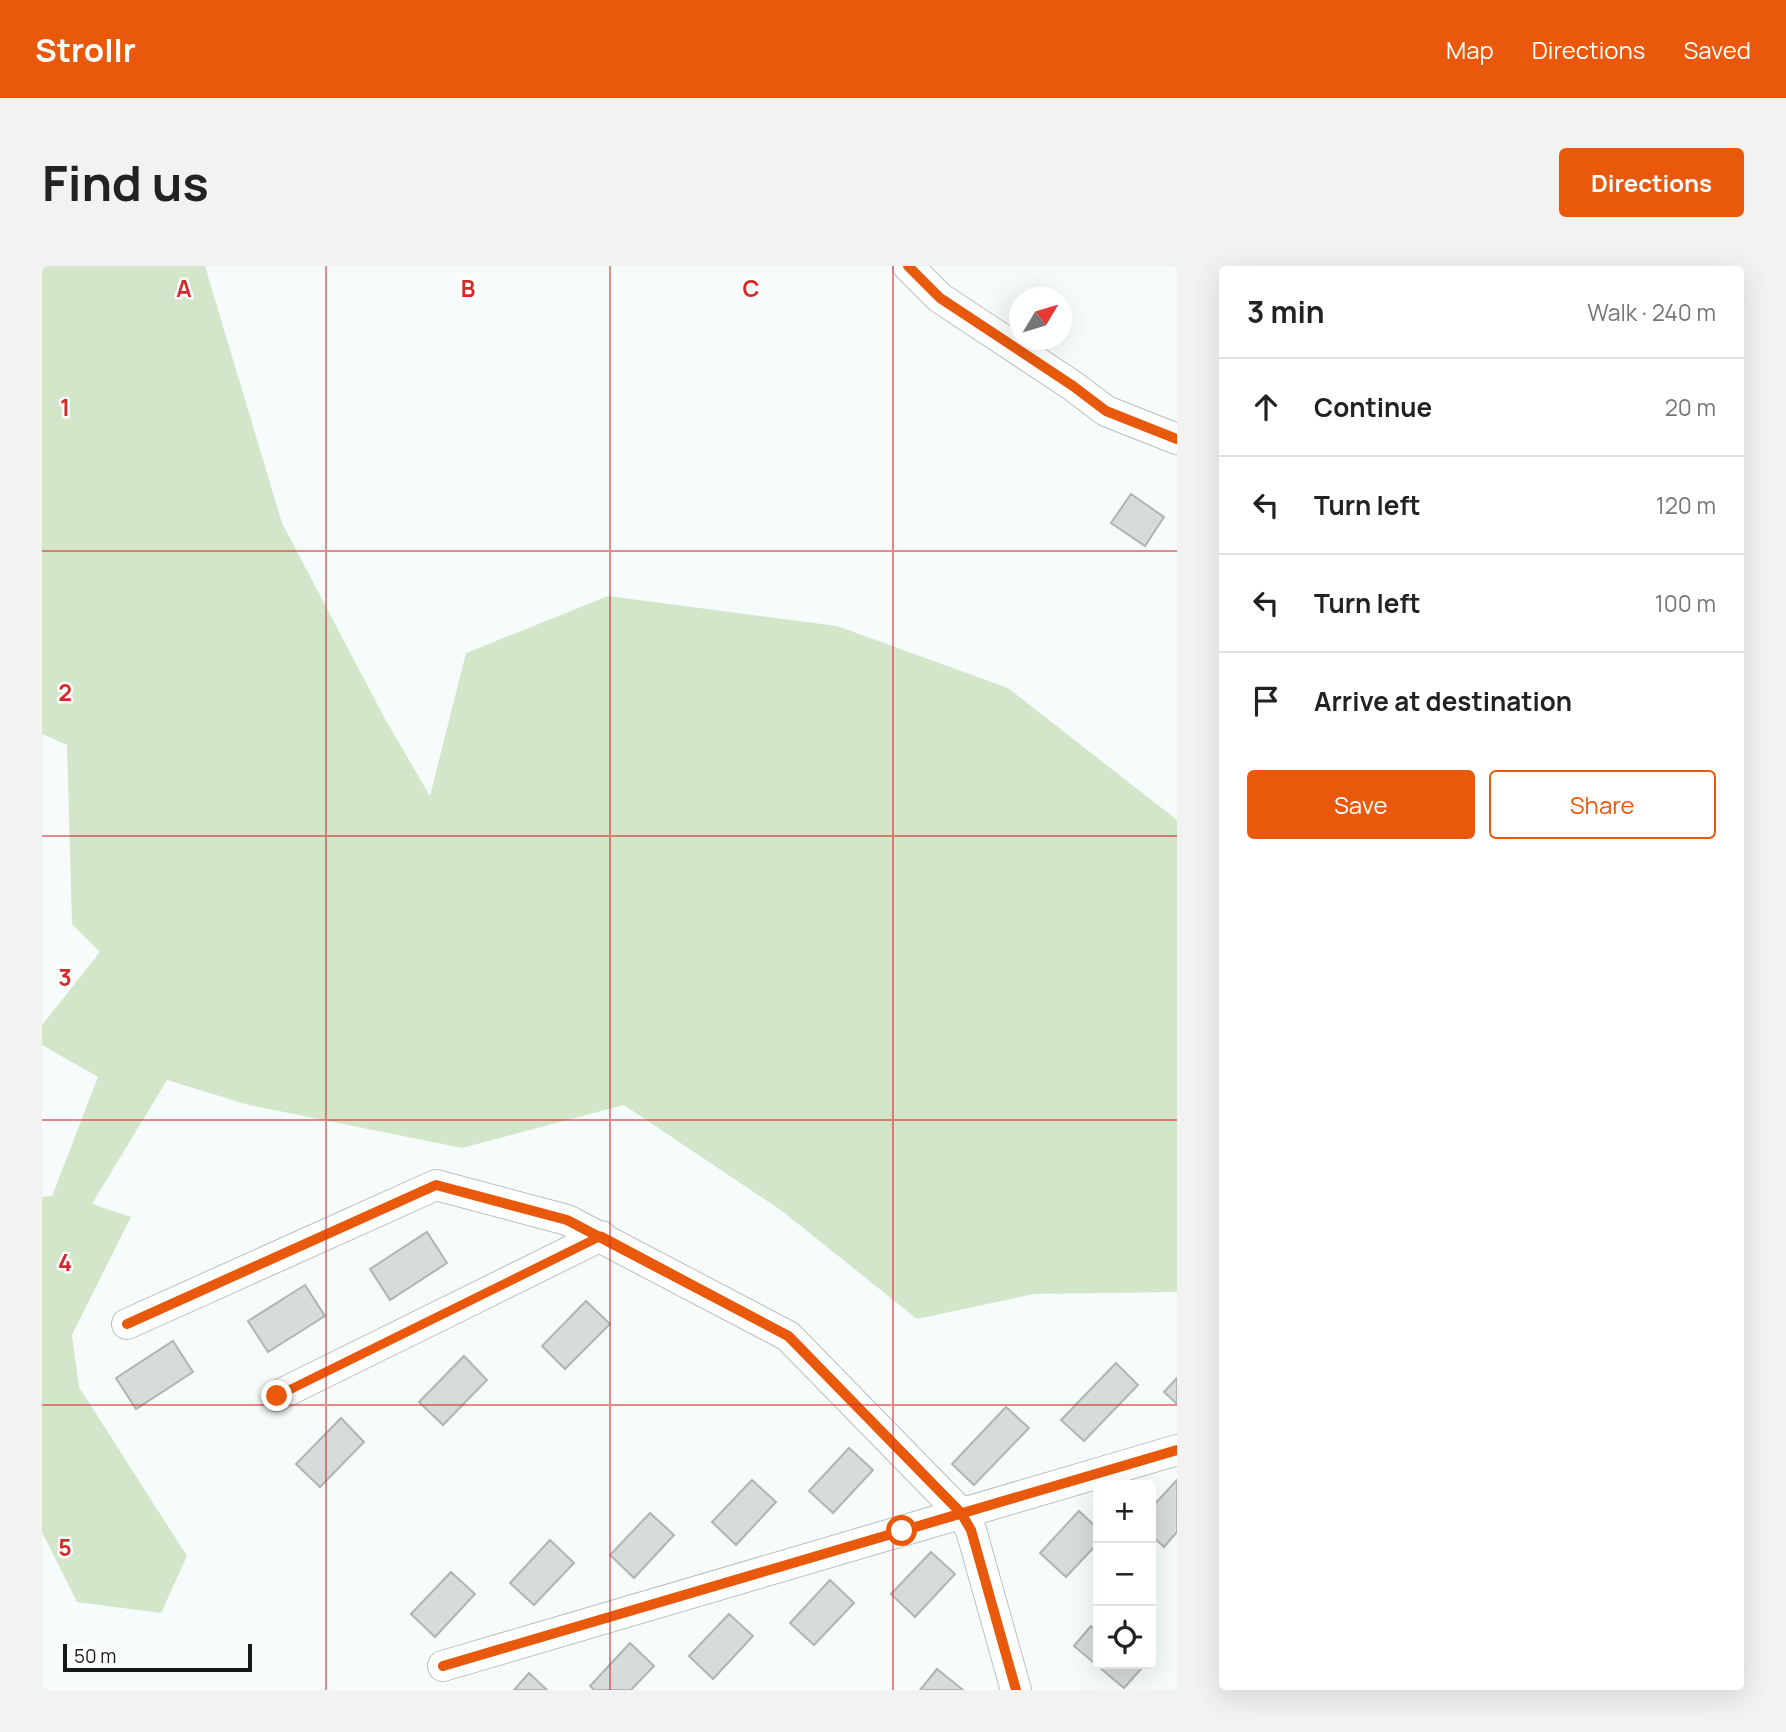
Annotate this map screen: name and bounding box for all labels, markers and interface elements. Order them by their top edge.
text: Strollr [35,27,136,72]
text: Map [1446,33,1494,66]
text: Directions [1532,33,1645,66]
text: Saved [1683,33,1751,66]
button: Directions [1559,148,1744,217]
text: Find us [42,149,209,216]
text: A [176,272,192,304]
text: B [461,272,475,304]
text: C [743,272,760,304]
north arrow [1009,287,1072,350]
text: 3 min [1247,291,1325,332]
text: Walk · 240 m [1587,296,1716,328]
icon: ahead [1247,388,1285,426]
text: Continue [1314,389,1432,425]
text: 1 [60,391,70,423]
text: 20 m [1665,391,1716,423]
icon: left [1247,486,1285,524]
text: Turn left [1314,487,1421,523]
text: 120 m [1656,489,1716,521]
icon: left [1247,584,1285,622]
text: Turn left [1314,585,1421,621]
text: 100 m [1655,587,1716,619]
text: 2 [58,676,72,708]
icon: arrive [1247,682,1285,720]
text: Arrive at destination [1314,683,1572,719]
button: Save [1247,770,1475,839]
button: Share [1489,770,1716,839]
text: 3 [58,961,72,993]
text: 4 [58,1246,72,1278]
route end [261,1380,292,1411]
map controls [1093,1480,1156,1669]
button: + [1093,1480,1156,1543]
route start [886,1515,917,1546]
text: 5 [58,1531,72,1563]
button: − [1093,1543,1156,1606]
button: locate [1093,1606,1156,1669]
scale bar [63,1641,252,1673]
text: 50 m [74,1643,116,1669]

